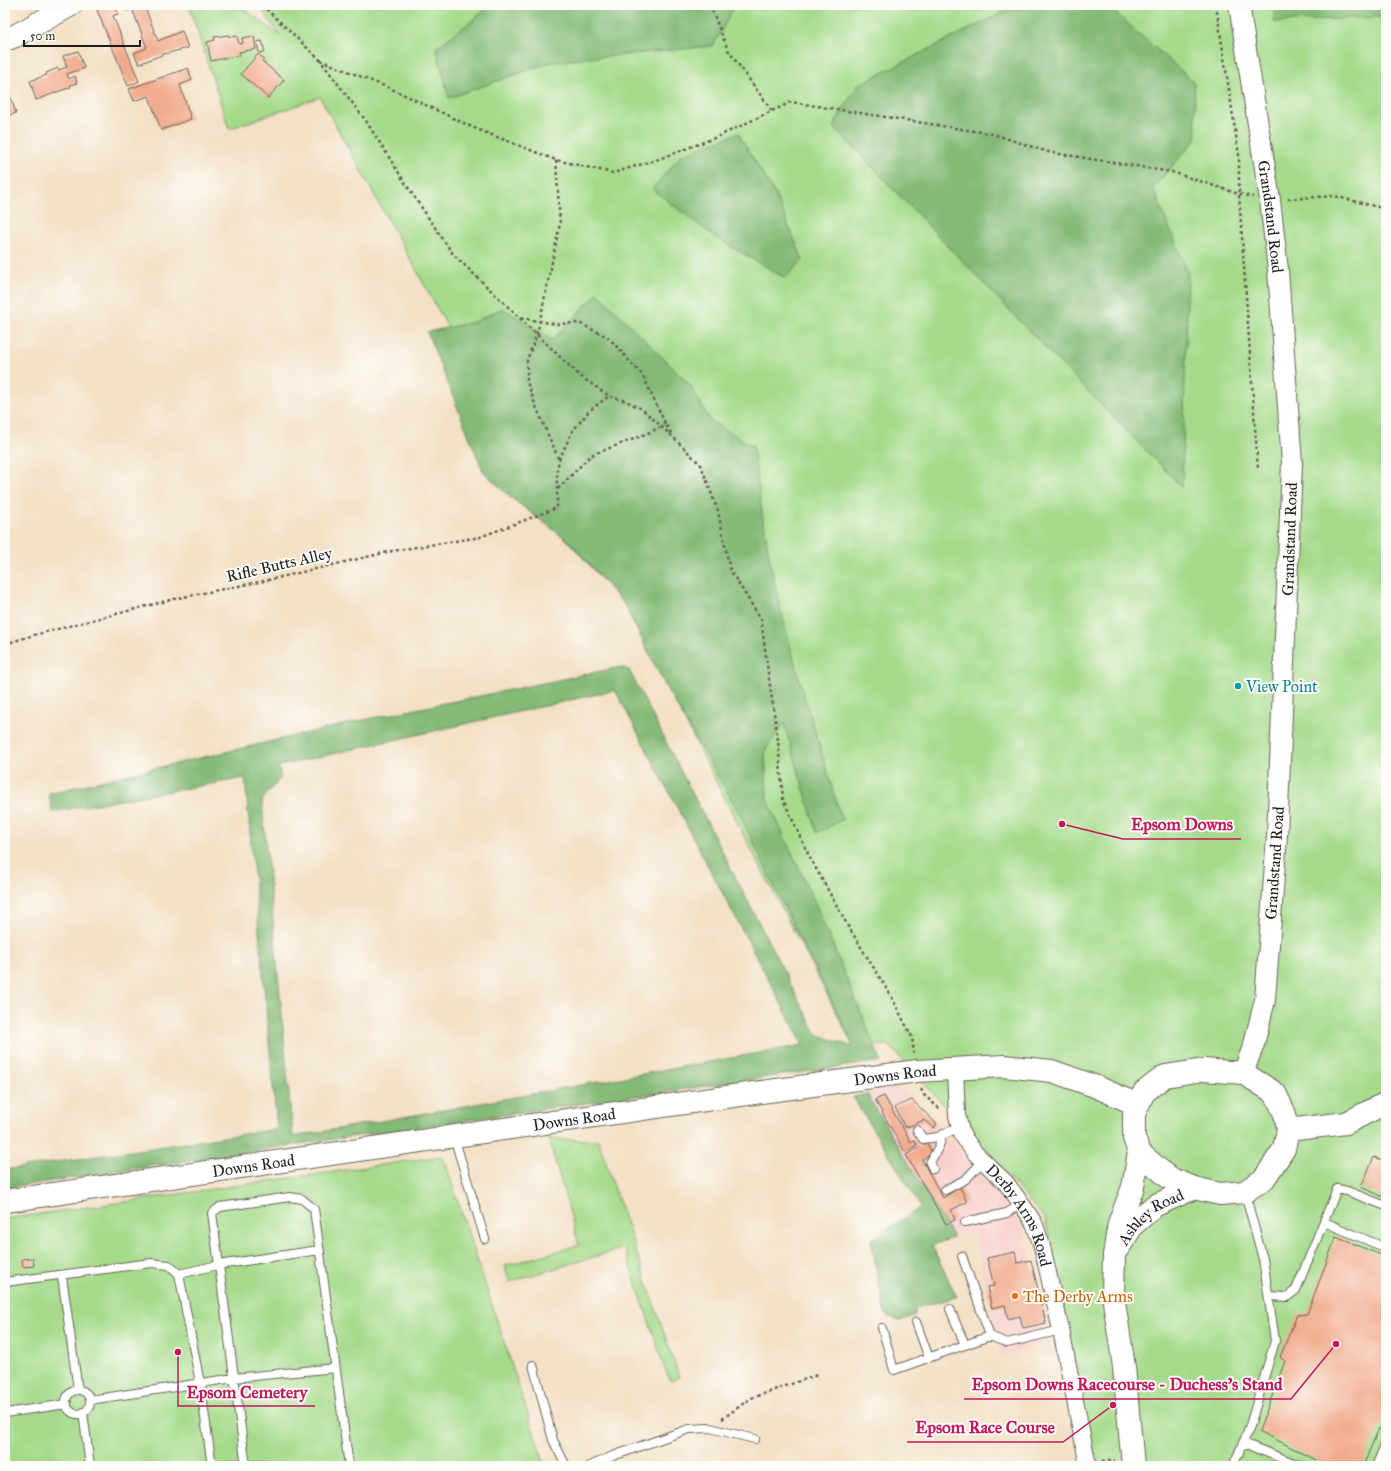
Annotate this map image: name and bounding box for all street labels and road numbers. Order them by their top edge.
street label: Grandstand Road [1254,159,1287,274]
street label: Grandstand Road [1278,482,1301,596]
street label: Rifle Butts Alley [224,543,334,586]
street label: Grandstand Road [1261,806,1288,920]
street label: Downs Road [852,1061,937,1089]
street label: Downs Road [532,1104,617,1135]
street label: Downs Road [211,1150,296,1181]
street label: Derby Arms Road [982,1160,1055,1268]
street label: Ashley Road [1113,1185,1187,1250]

